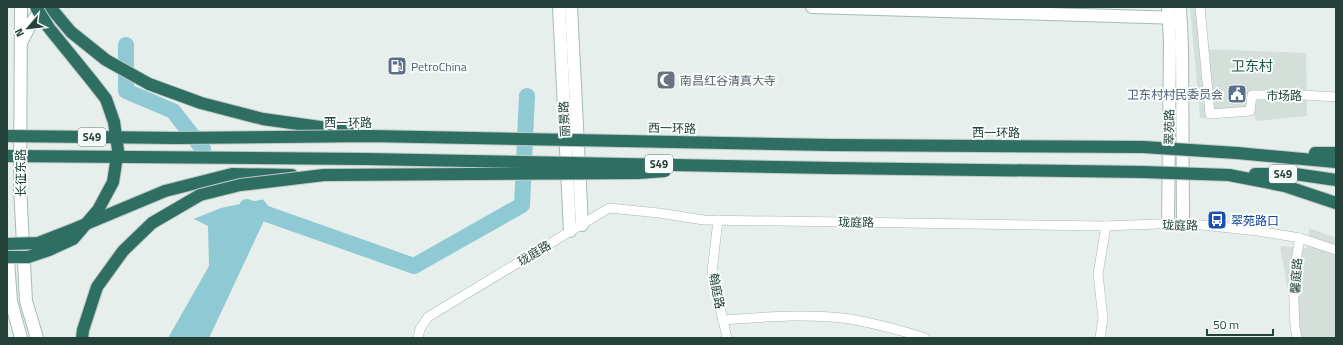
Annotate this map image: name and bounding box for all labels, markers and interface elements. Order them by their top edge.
north arrow [8,8,48,48]
text: N [10,26,28,40]
fuel station icon: PetroChina [386,55,408,77]
district label: 卫东村 [1231,55,1273,76]
place label: PetroChina [411,57,467,76]
mosque icon: 南昌红谷清真大寺 [655,69,677,91]
place label: 南昌红谷清真大寺 [680,71,776,90]
public building icon: 卫东村村民委员会 [1226,83,1248,105]
place label: 卫东村村民委员会 [1127,85,1223,104]
street label: 市场路 [1266,86,1302,105]
street label: 丽景路 [554,101,574,137]
street label: 翠苑路 [1159,109,1179,145]
street label: 西一环路 [324,113,372,132]
street label: 西一环路 [648,118,696,138]
street label: 西一环路 [972,123,1020,142]
road number: S49 [78,128,106,146]
street label: 长征东路 [11,149,30,197]
road number: S49 [645,155,673,173]
road number: S49 [1269,165,1297,183]
bus stop icon: 翠苑路口 [1206,209,1228,231]
place label: 翠苑路口 [1231,211,1279,230]
street label: 珑庭路 [838,212,874,232]
street label: 珑庭路 [1162,215,1198,235]
street label: 珑庭路 [514,236,554,270]
street label: 馨庭路 [1285,257,1307,295]
street label: 翰庭路 [704,272,730,310]
scale bar [1207,311,1273,337]
text: 50 m [1213,315,1239,334]

